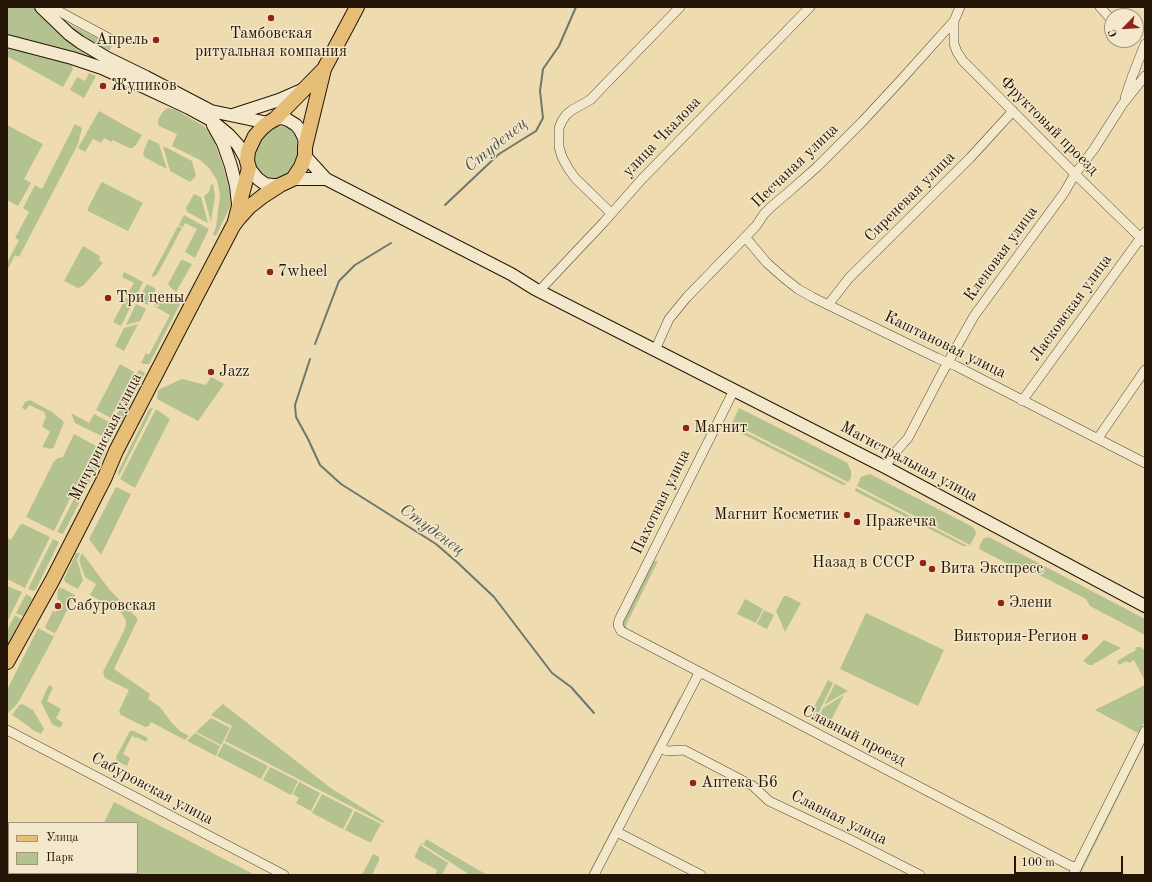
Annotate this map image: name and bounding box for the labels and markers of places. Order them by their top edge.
marker: Тамбовская ритуальная компания [266,13,276,23]
place label: Тамбовская ритуальная компания [195,24,347,62]
place label: Апрель [96,30,148,50]
marker: Апрель [151,35,161,45]
place label: Жупиков [111,76,177,96]
marker: Жупиков [98,81,108,91]
place label: 7wheel [278,262,327,282]
marker: 7wheel [265,267,275,277]
place label: Три цены [116,288,184,308]
marker: Три цены [103,293,113,303]
place label: Jazz [219,362,250,382]
marker: Jazz [206,367,216,377]
place label: Магнит [694,418,747,438]
marker: Магнит [681,423,691,433]
place label: Магнит Косметик [714,505,839,525]
marker: Магнит Косметик [842,510,852,520]
place label: Пражечка [865,512,937,532]
marker: Пражечка [852,517,862,527]
place label: Назад в СССР [812,553,915,573]
marker: Назад в СССР [918,558,928,568]
place label: Вита Экспресс [940,559,1043,579]
marker: Вита Экспресс [927,564,937,574]
place label: Элени [1009,593,1052,613]
place label: Сабуровская [66,596,156,616]
marker: Элени [996,598,1006,608]
marker: Сабуровская [53,601,63,611]
place label: Виктория-Регион [953,627,1077,647]
marker: Виктория-Регион [1080,632,1090,642]
place label: Аптека Б6 [701,773,778,793]
marker: Аптека Б6 [688,778,698,788]

